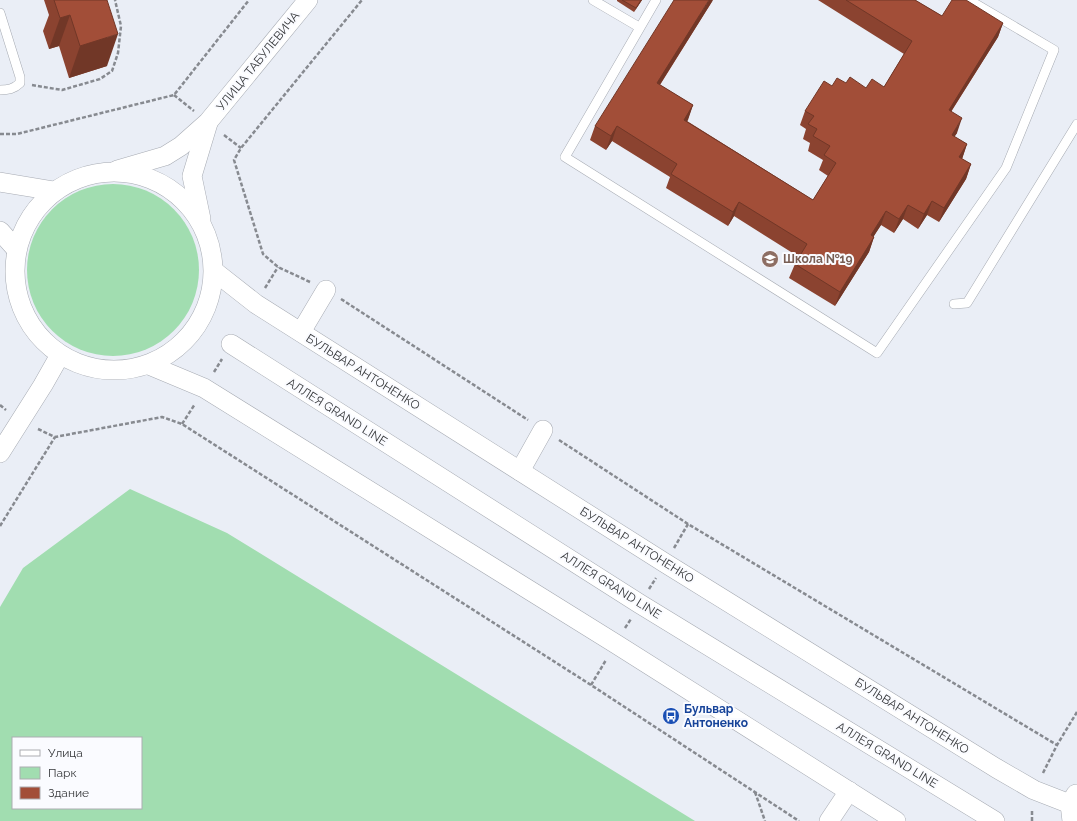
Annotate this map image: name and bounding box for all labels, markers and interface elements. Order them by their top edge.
street label: УЛИЦА ТАБУЛЕВИЧА [214,9,302,113]
school or university icon: Школа №19 [760,249,780,269]
place label: Школа №19 [783,252,853,266]
street label: БУЛЬВАР АНТОНЕНКО [304,331,422,413]
street label: АЛЛЕЯ GRAND LINE [284,375,390,449]
street label: БУЛЬВАР АНТОНЕНКО [578,504,696,586]
street label: АЛЛЕЯ GRAND LINE [558,548,664,622]
street label: БУЛЬВАР АНТОНЕНКО [853,675,971,757]
place label: Бульвар Антоненко [684,702,748,730]
bus stop icon: Бульвар Антоненко [661,706,681,726]
street label: АЛЛЕЯ GRAND LINE [834,719,940,791]
legend [12,737,142,809]
text: Улица [48,746,83,760]
text: Парк [48,766,77,780]
text: Здание [48,786,89,800]

